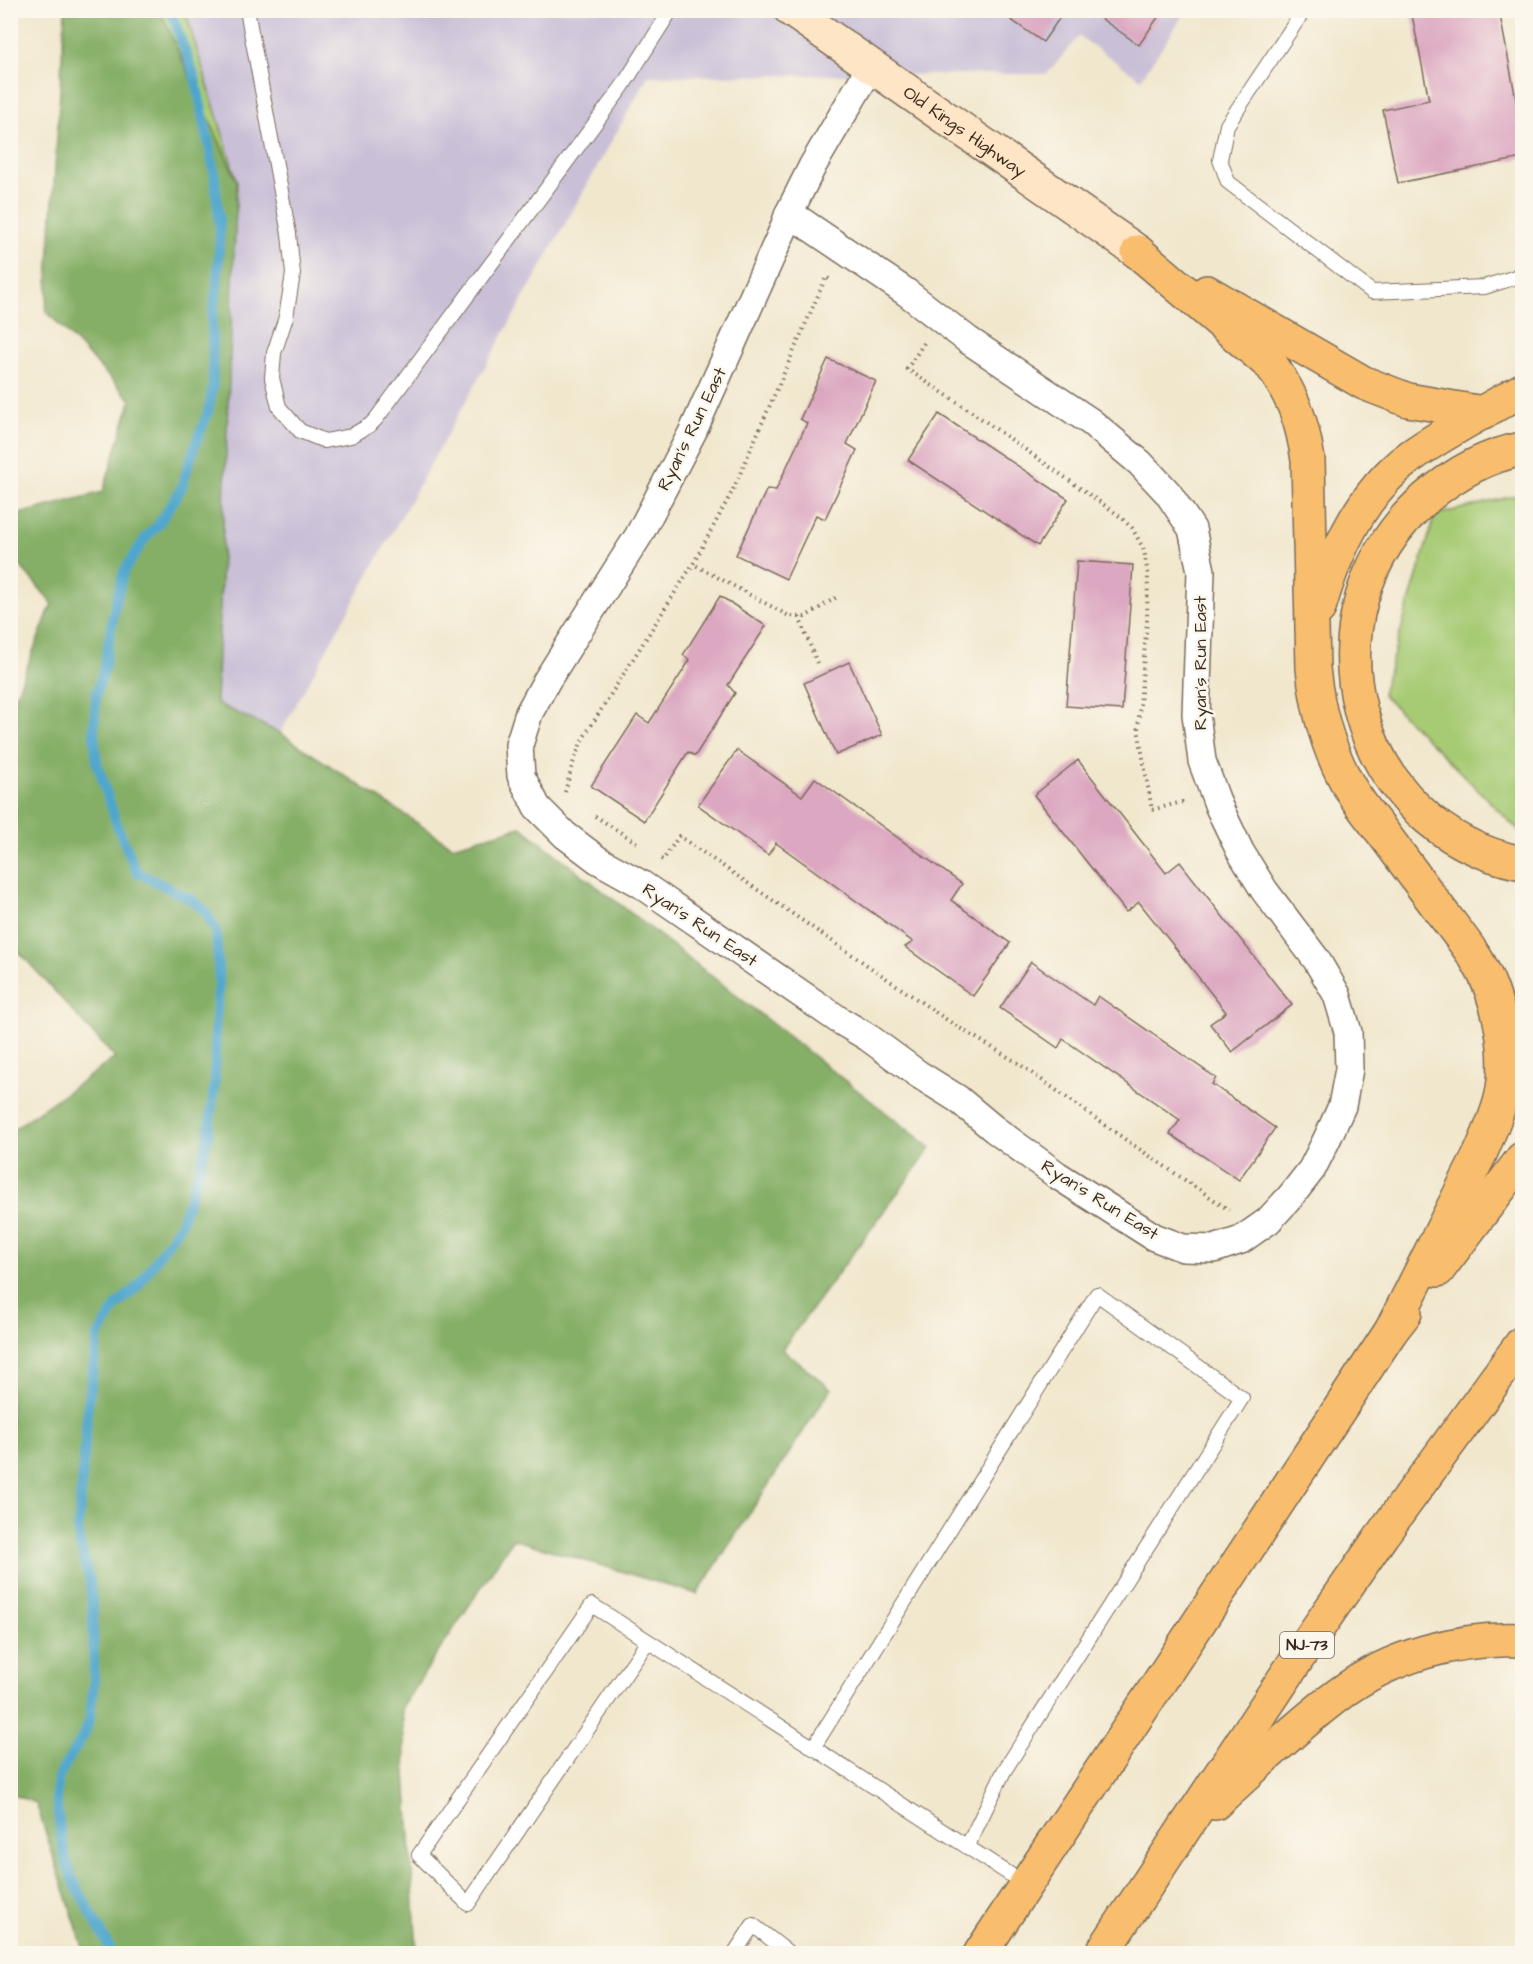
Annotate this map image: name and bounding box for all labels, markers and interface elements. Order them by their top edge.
street label: Old Kings Highway [898,80,1032,184]
street label: Ryan's Run East [651,363,734,495]
street label: Ryan's Run East [1188,595,1214,730]
street label: Ryan's Run East [637,877,763,974]
street label: Ryan's Run East [1036,1154,1164,1247]
road number: NJ-73 [1280,1632,1334,1658]

